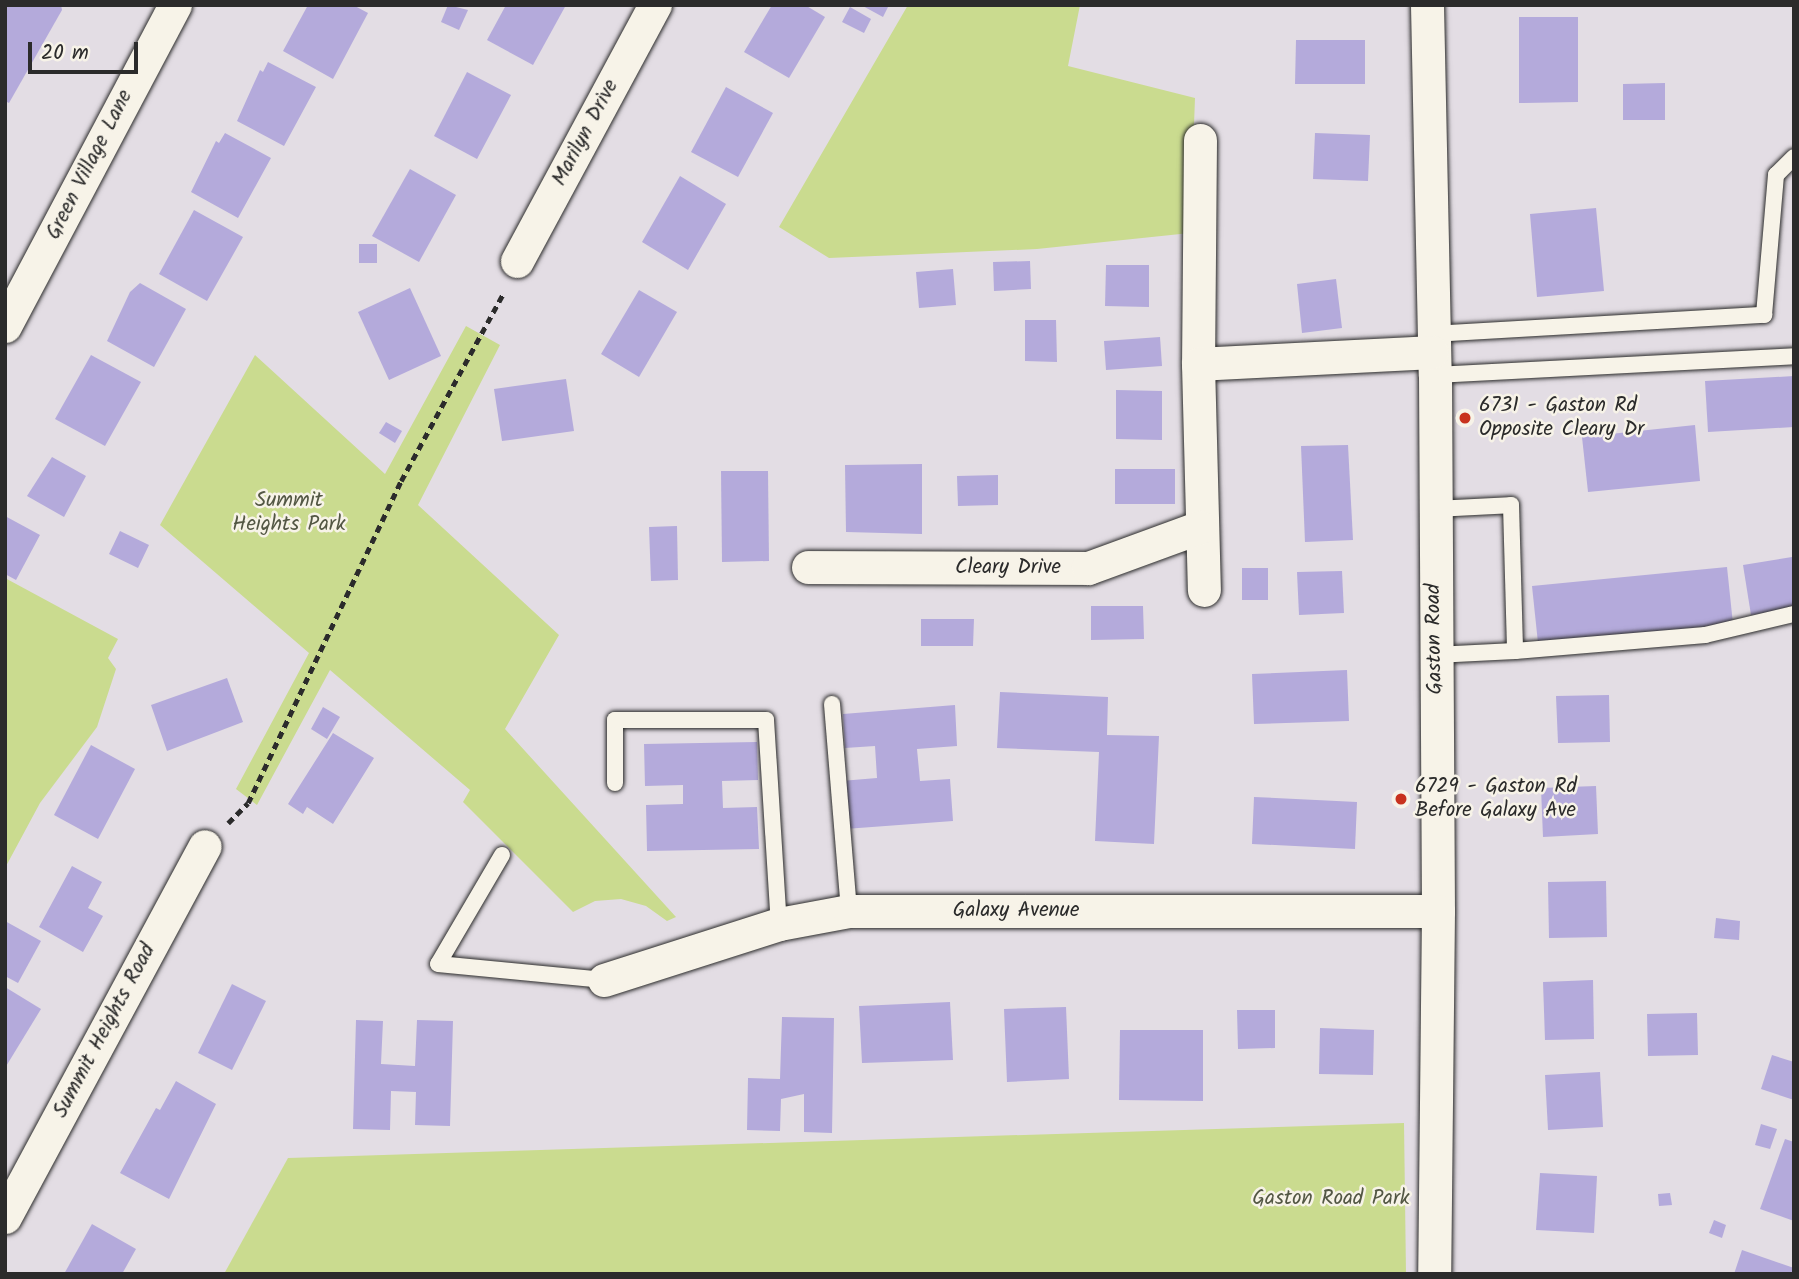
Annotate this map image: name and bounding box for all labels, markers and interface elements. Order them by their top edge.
scale bar [32,28,142,72]
text: 20 m [41,37,89,70]
street label: Marilyn Drive [547,76,625,190]
street label: Green Village Lane [41,86,139,244]
place label: 6731 - Gaston Rd Opposite Cleary Dr [1479,393,1644,443]
marker: 6731 - Gaston Rd Opposite Cleary Dr [1457,410,1473,426]
park label: Summit Heights Park [232,488,346,538]
street label: Cleary Drive [955,555,1061,581]
street label: Gaston Road [1421,583,1449,695]
place label: 6729 - Gaston Rd Before Galaxy Ave [1415,774,1577,824]
marker: 6729 - Gaston Rd Before Galaxy Ave [1393,791,1409,807]
street label: Galaxy Avenue [953,898,1079,924]
street label: Summit Heights Road [48,940,162,1122]
park label: Gaston Road Park [1252,1186,1410,1212]

